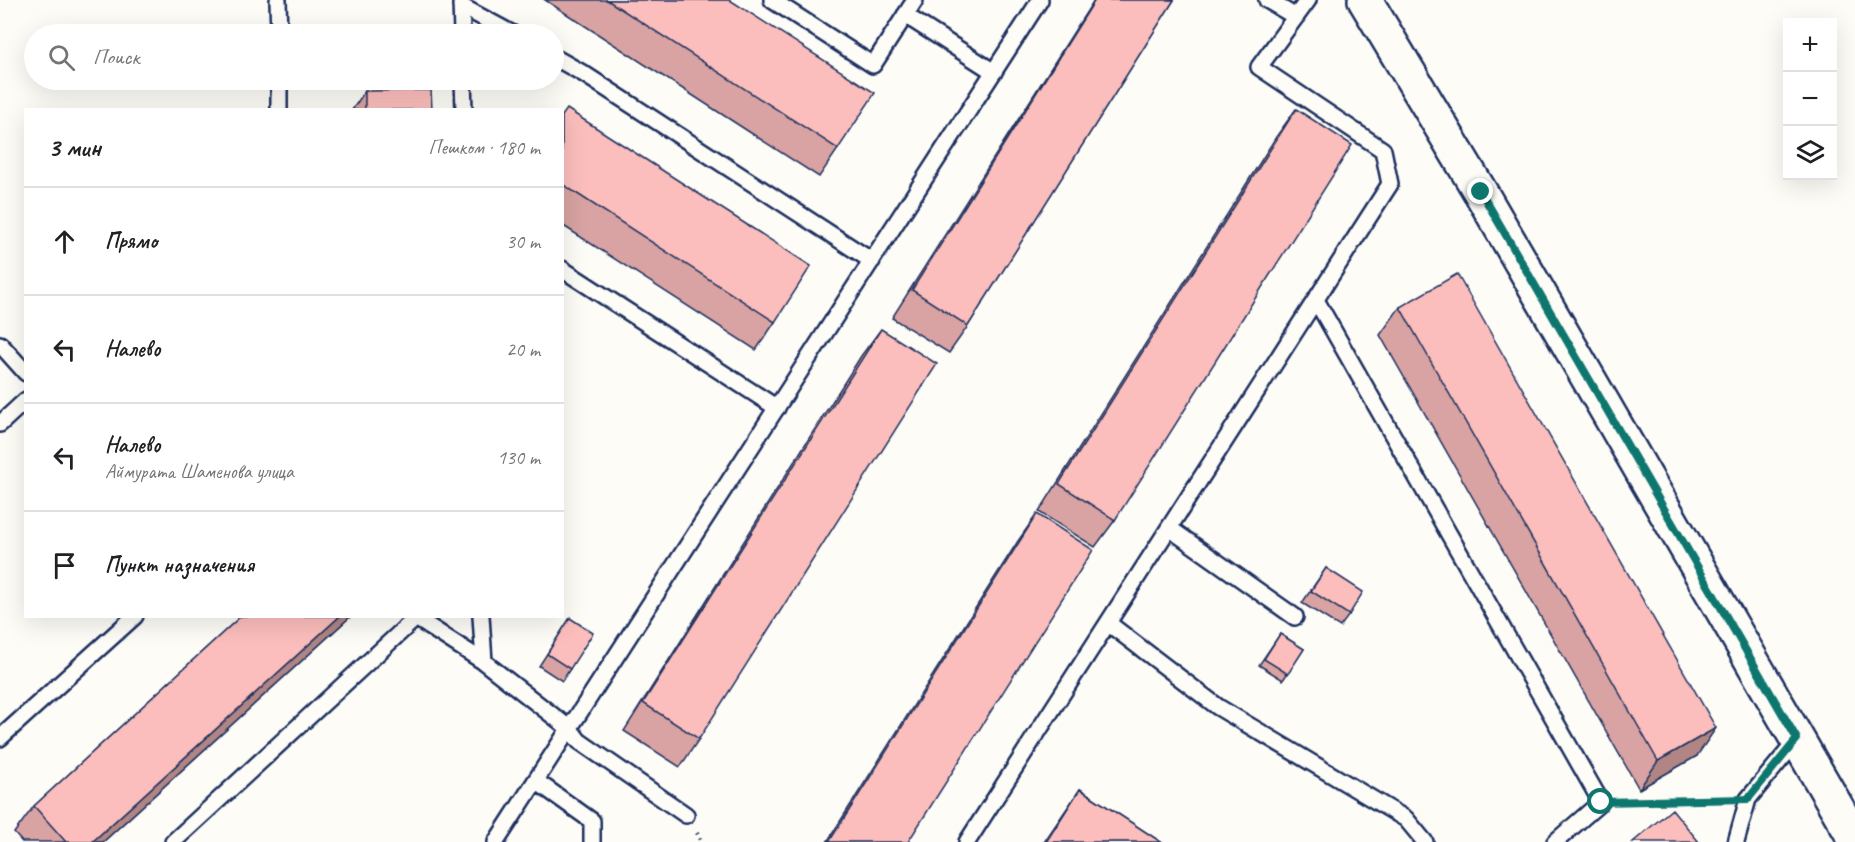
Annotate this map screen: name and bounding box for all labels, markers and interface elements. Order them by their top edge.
map controls [1783,18,1837,180]
button: + [1783,18,1837,72]
search box [24,24,564,90]
icon: search [45,41,78,74]
text: Поиск [93,43,139,71]
button: − [1783,72,1837,126]
button: layers [1783,126,1837,180]
text: 3 мин [48,131,101,164]
text: Пешком · 180 m [428,135,540,160]
route end [1467,178,1493,204]
icon: ahead [48,225,81,258]
text: Прямо [105,227,157,255]
text: 30 m [506,229,540,254]
icon: left [48,333,81,366]
text: Налево [105,335,161,363]
text: 20 m [506,337,540,362]
text: Налево [105,431,161,459]
icon: left [48,441,81,474]
text: 130 m [497,445,540,470]
text: Аймурата Шаменова улица [105,459,294,484]
icon: arrive [48,549,81,582]
text: Пункт назначения [105,551,254,579]
route start [1587,788,1613,814]

